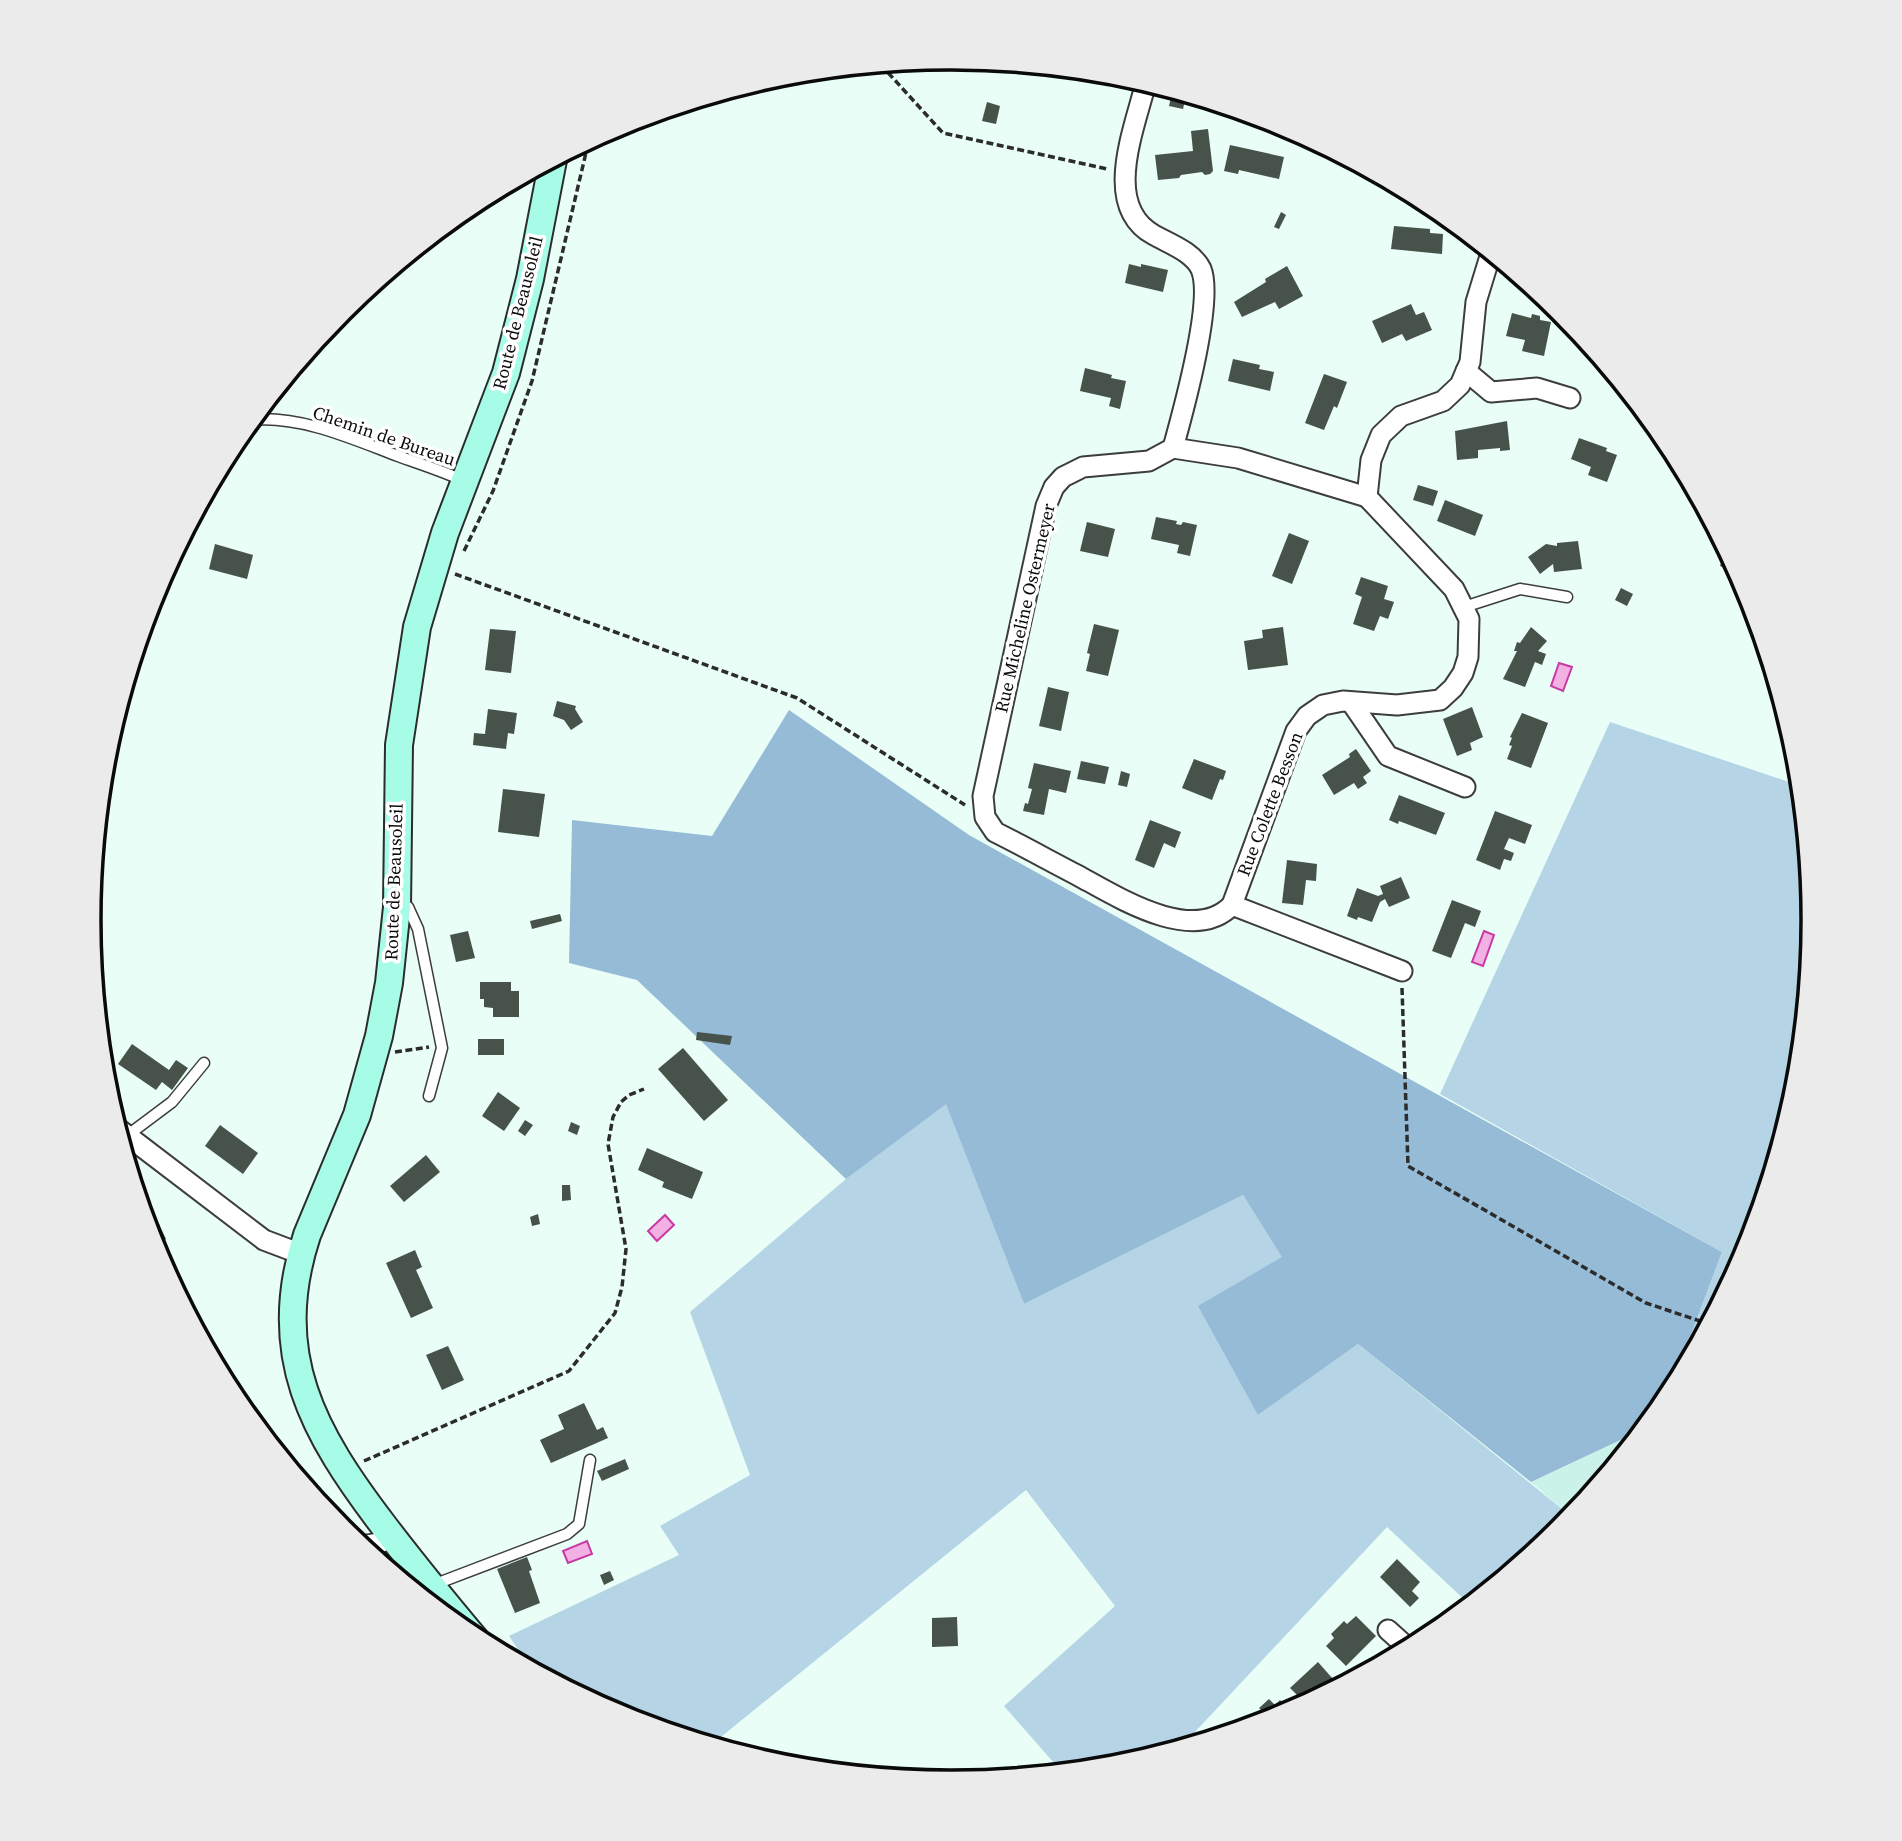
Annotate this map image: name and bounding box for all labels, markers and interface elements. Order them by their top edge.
street label: Route de Beausoleil [486,234,549,392]
street label: Chemin de Bureau [310,399,459,472]
street label: Rue Micheline Ostermeyer [988,500,1061,715]
street label: Rue Colette Besson [1230,728,1309,880]
street label: Route de Beausoleil [378,803,409,961]

